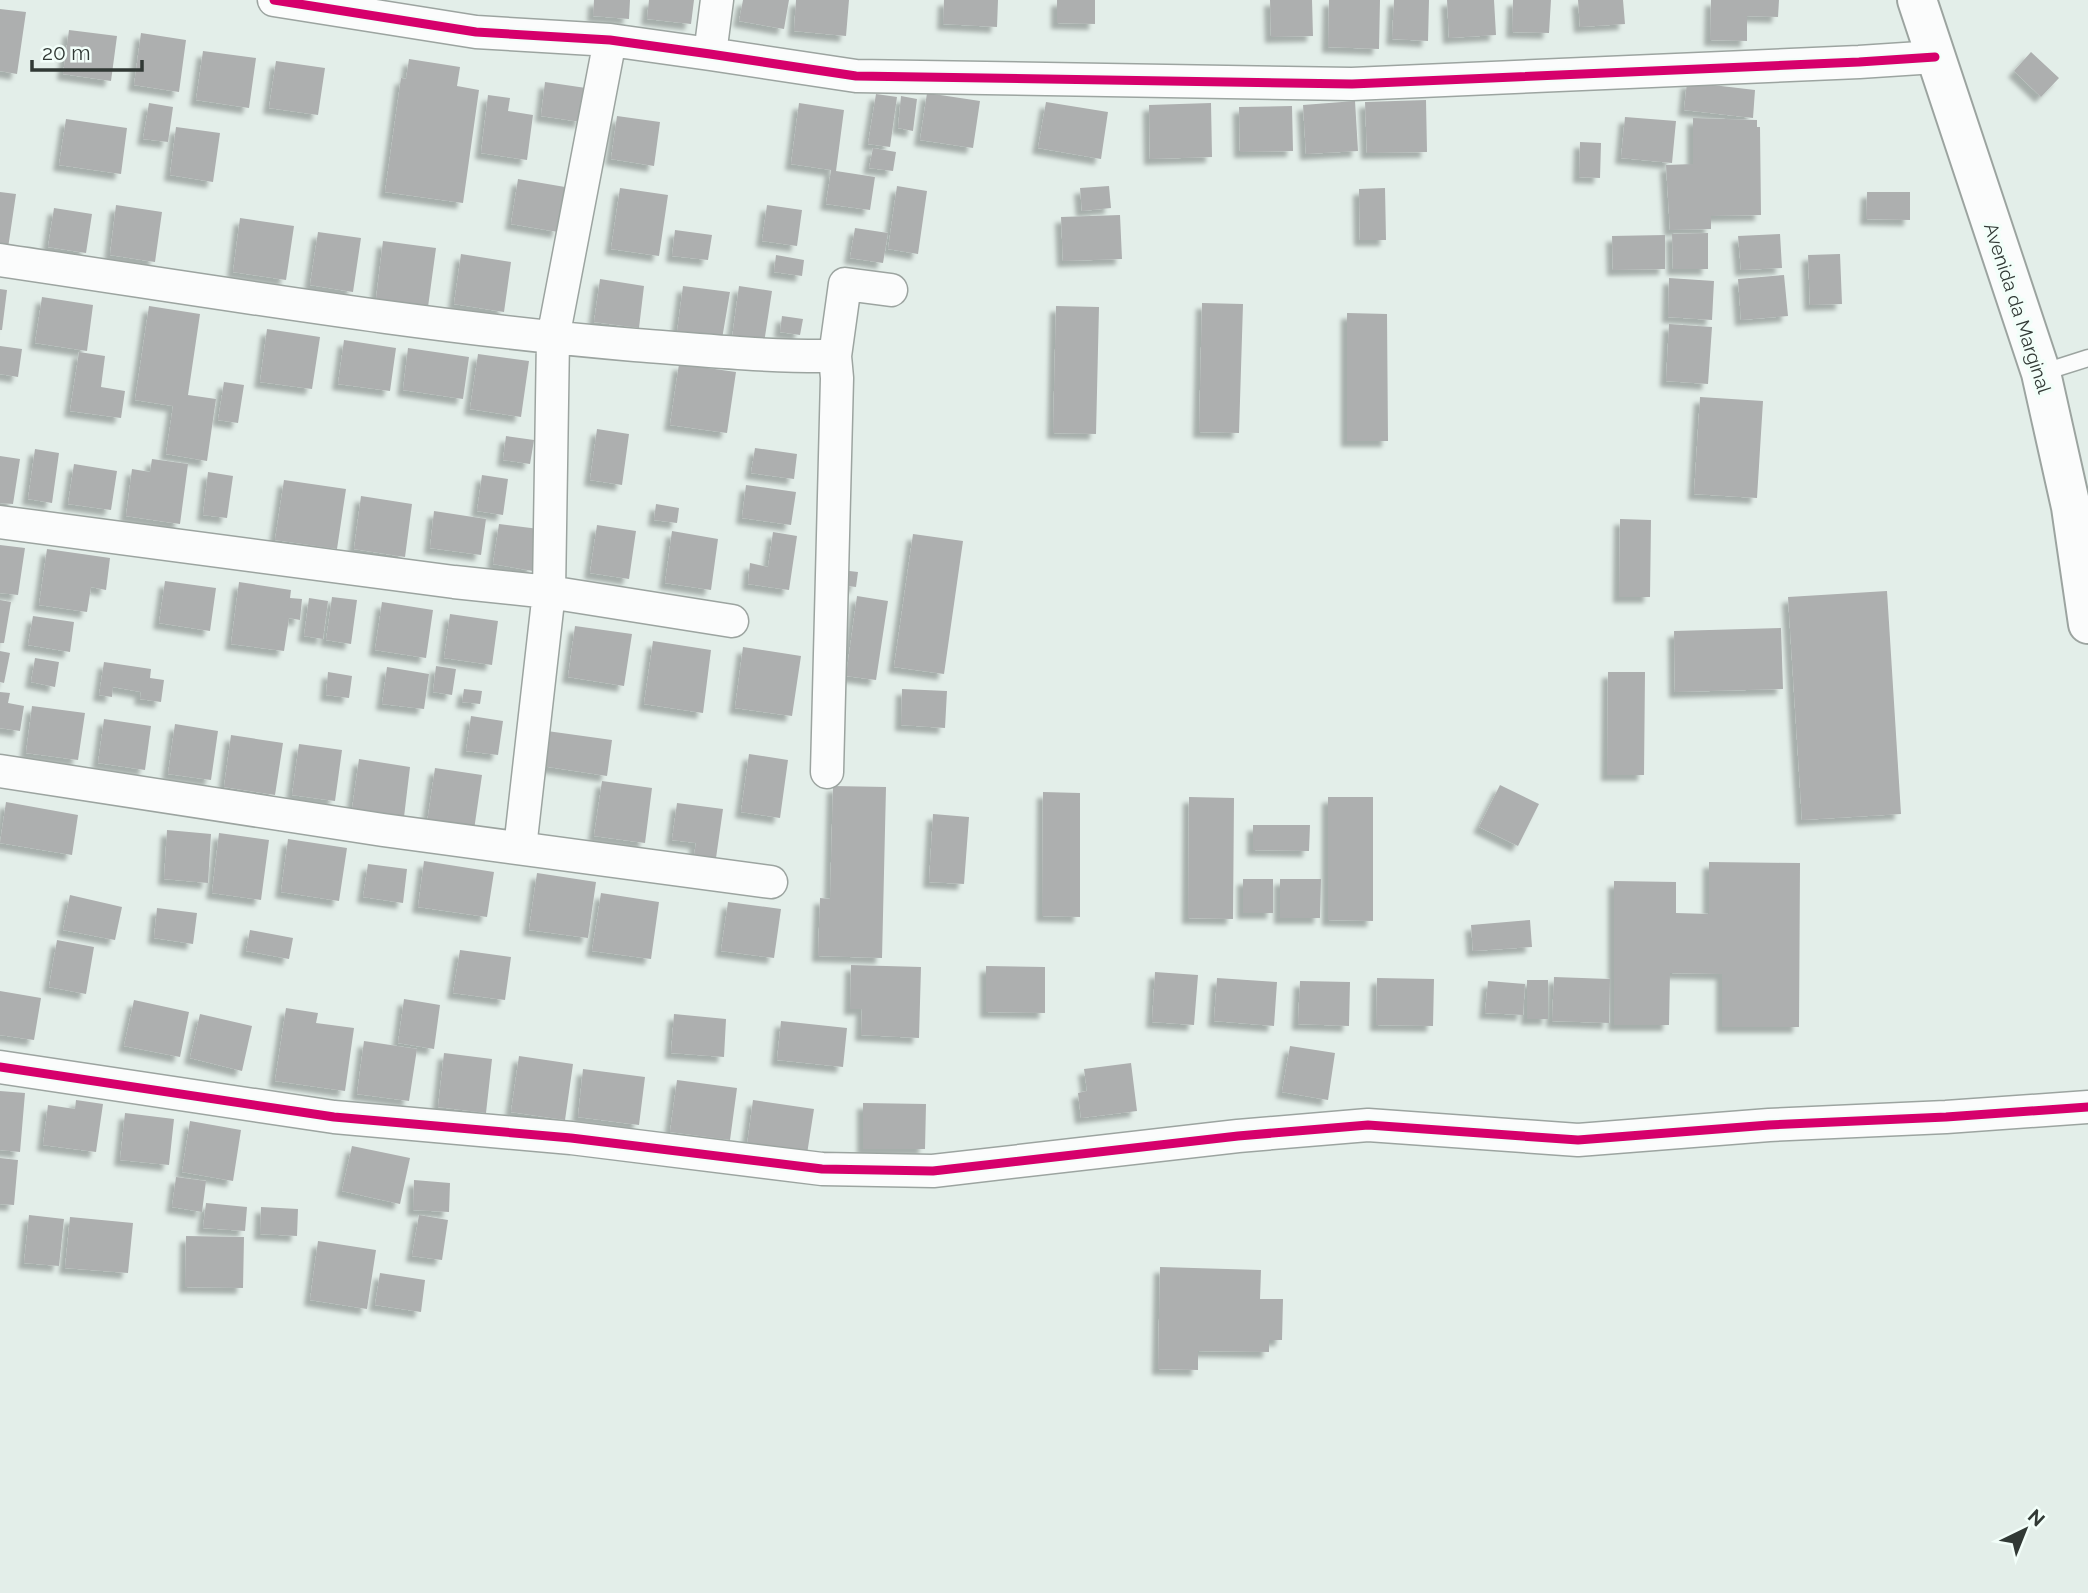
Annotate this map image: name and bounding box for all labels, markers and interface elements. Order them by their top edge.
scale bar [32,28,142,72]
text: 20 m [42,40,90,65]
street label: Avenida da Marginal [1980,220,2056,397]
north arrow [1990,1495,2060,1565]
text: N [2024,1505,2049,1531]

